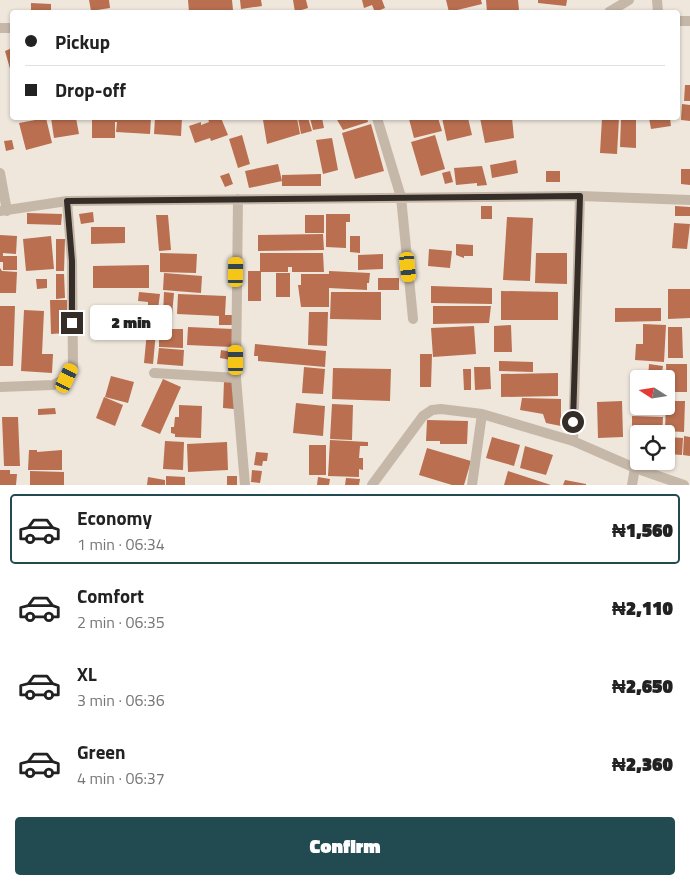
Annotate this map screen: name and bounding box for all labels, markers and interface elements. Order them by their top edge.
text: Pickup [55,27,110,56]
text: Drop-off [55,75,126,104]
car [398,251,417,283]
car [228,257,243,287]
callout: 2 min [90,306,172,340]
text: 2 min [111,310,151,334]
route end [61,312,83,334]
car [228,345,243,375]
car [53,361,80,395]
north arrow [630,370,675,415]
map controls [630,370,675,470]
route start [562,411,584,433]
button: locate [630,425,675,470]
text: Economy [77,503,152,532]
icon: car [17,507,62,552]
text: ₦1,560 [612,515,673,544]
text: 1 min · 06:34 [77,532,165,556]
text: Comfort [77,581,144,610]
icon: car [17,585,62,630]
text: ₦2,110 [612,593,673,622]
text: 2 min · 06:35 [77,610,165,634]
text: XL [77,659,97,688]
icon: car [17,663,62,708]
text: ₦2,650 [612,671,673,700]
text: 3 min · 06:36 [77,688,165,712]
text: Green [77,737,126,766]
icon: car [17,741,62,786]
text: ₦2,360 [612,749,673,778]
text: 4 min · 06:37 [77,766,165,790]
button: Confirm [15,817,675,875]

